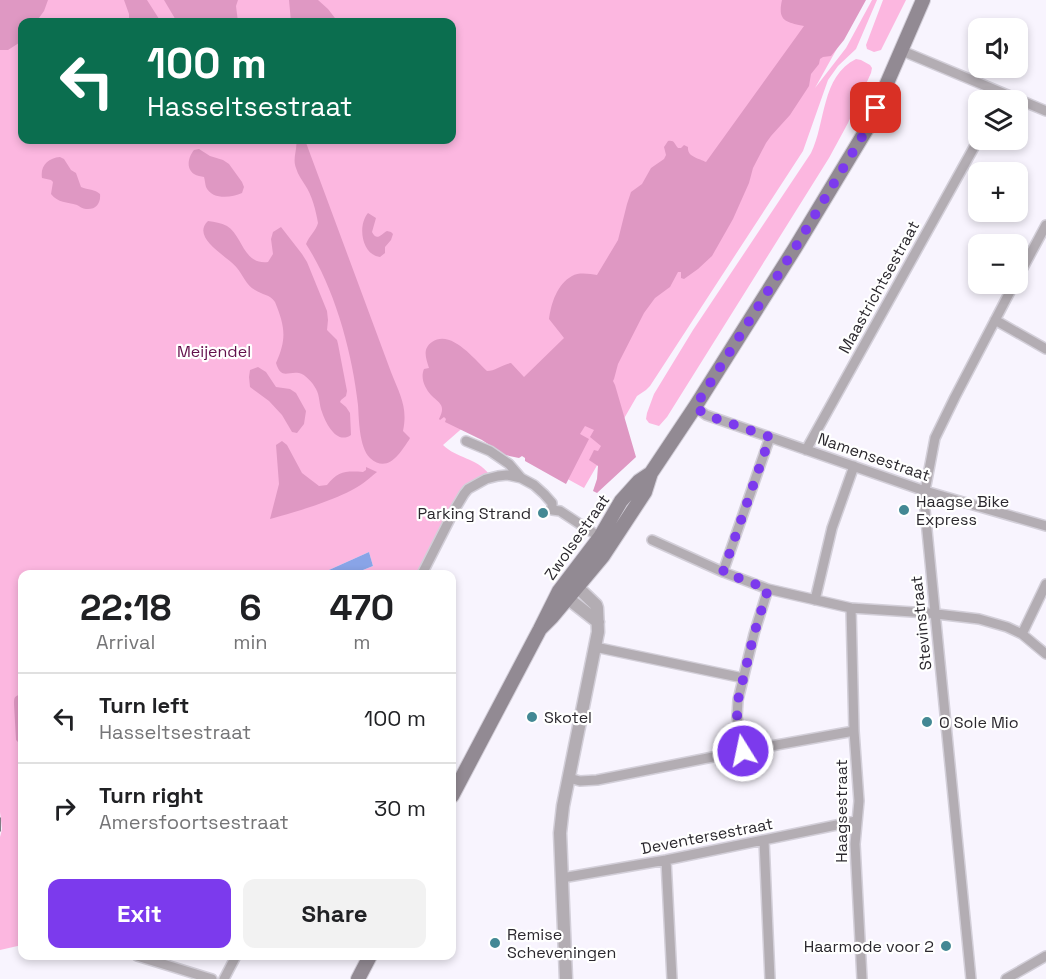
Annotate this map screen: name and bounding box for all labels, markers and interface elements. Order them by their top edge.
map controls [968,18,1028,294]
button: sound [968,18,1028,78]
text: 100 m [147,37,267,90]
icon: left [48,42,126,120]
pin [850,82,901,133]
text: Hasseltsestraat [147,89,353,124]
button: layers [968,90,1028,150]
icon: arrive [859,91,892,124]
button: + [968,162,1028,222]
street label: Maastrichtsestraat [834,217,924,357]
button: − [968,234,1028,294]
park label: Meijendel [177,341,251,362]
street label: Namensestraat [815,428,933,486]
street label: Zwolsestraat [540,490,614,584]
place label: Haagse Bike Express [916,491,1009,530]
place label: Parking Strand [417,503,531,524]
marker: Haagse Bike Express [897,503,911,517]
marker: Parking Strand [536,506,550,520]
street label: Stevinstraat [906,575,936,671]
text: 22:18 [80,585,171,631]
text: 6 [239,585,262,631]
text: 470 [330,585,394,631]
text: Arrival [96,629,155,655]
text: min [233,629,268,655]
text: m [353,629,370,655]
text: Turn left [99,691,189,719]
icon: left [48,702,81,735]
text: 100 m [364,704,426,732]
place label: Skotel [544,707,592,728]
marker: Skotel [525,710,539,724]
place label: O Sole Mio [939,712,1019,733]
marker: O Sole Mio [920,715,934,729]
text: Hasseltsestraat [99,719,251,745]
position arrow [711,719,775,783]
street label: Haagsestraat [831,759,852,863]
text: Turn right [99,781,204,809]
icon: right [48,792,81,825]
text: 30 m [374,794,426,822]
text: Amersfoortsestraat [99,809,289,835]
street label: Deventersestraat [639,813,775,859]
button: Exit [48,879,231,948]
button: Share [243,879,426,948]
place label: Remise Scheveningen [507,924,616,963]
marker: Remise Scheveningen [488,936,502,950]
place label: Haarmode voor 2 [804,936,934,957]
marker: Haarmode voor 2 [939,939,953,953]

